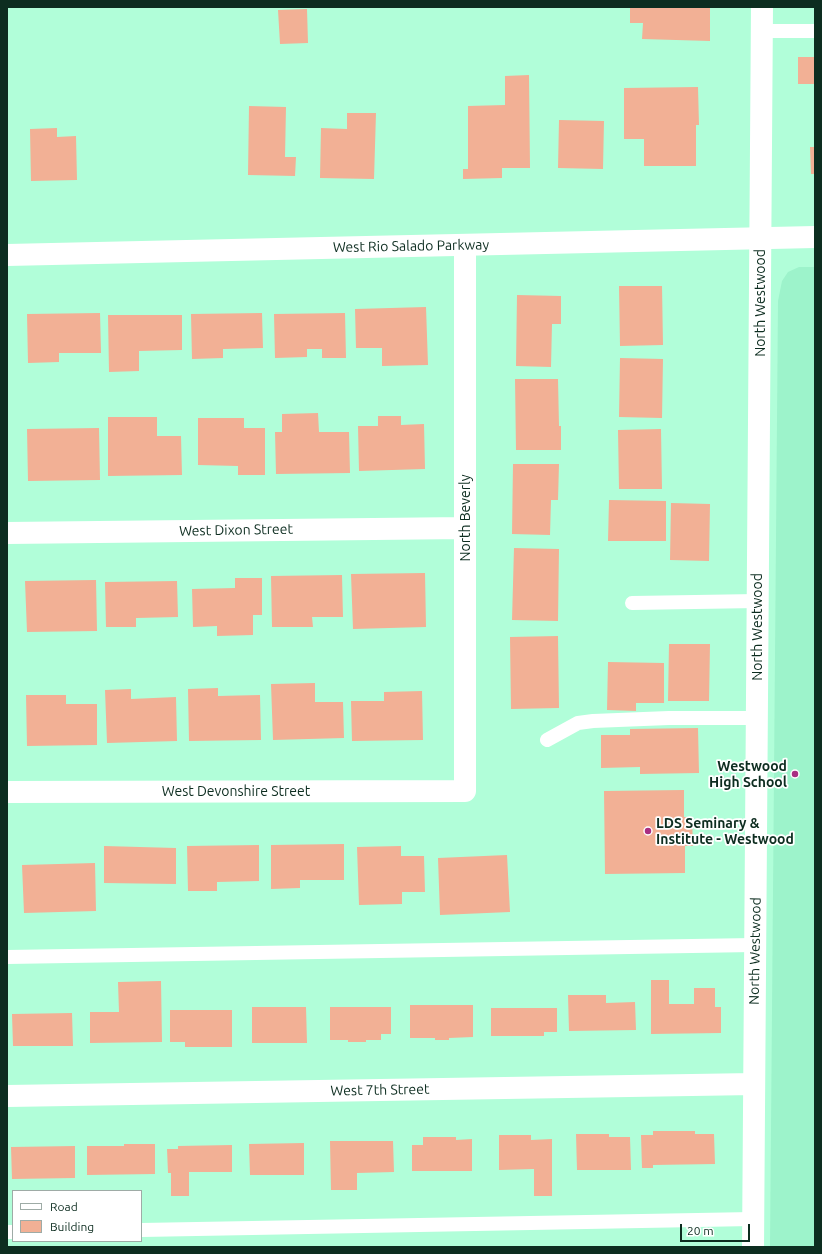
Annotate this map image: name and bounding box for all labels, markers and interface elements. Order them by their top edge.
street label: West Rio Salado Parkway [333,236,489,256]
street label: North Westwood [752,249,768,357]
street label: North Beverly [457,474,473,562]
street label: West Dixon Street [179,521,293,539]
street label: North Westwood [749,573,765,681]
place label: Westwood High School [709,758,787,790]
marker: Westwood High School [790,769,800,779]
street label: West Devonshire Street [162,783,310,799]
place label: LDS Seminary & Institute - Westwood [656,815,794,848]
marker: LDS Seminary & Institute - Westwood [643,826,653,836]
street label: North Westwood [746,897,764,1005]
street label: West 7th Street [330,1081,430,1099]
legend [12,1190,142,1242]
text: Road [50,1200,78,1213]
scale bar [682,1216,752,1242]
text: Building [50,1220,94,1233]
text: 20 m [687,1224,714,1237]

